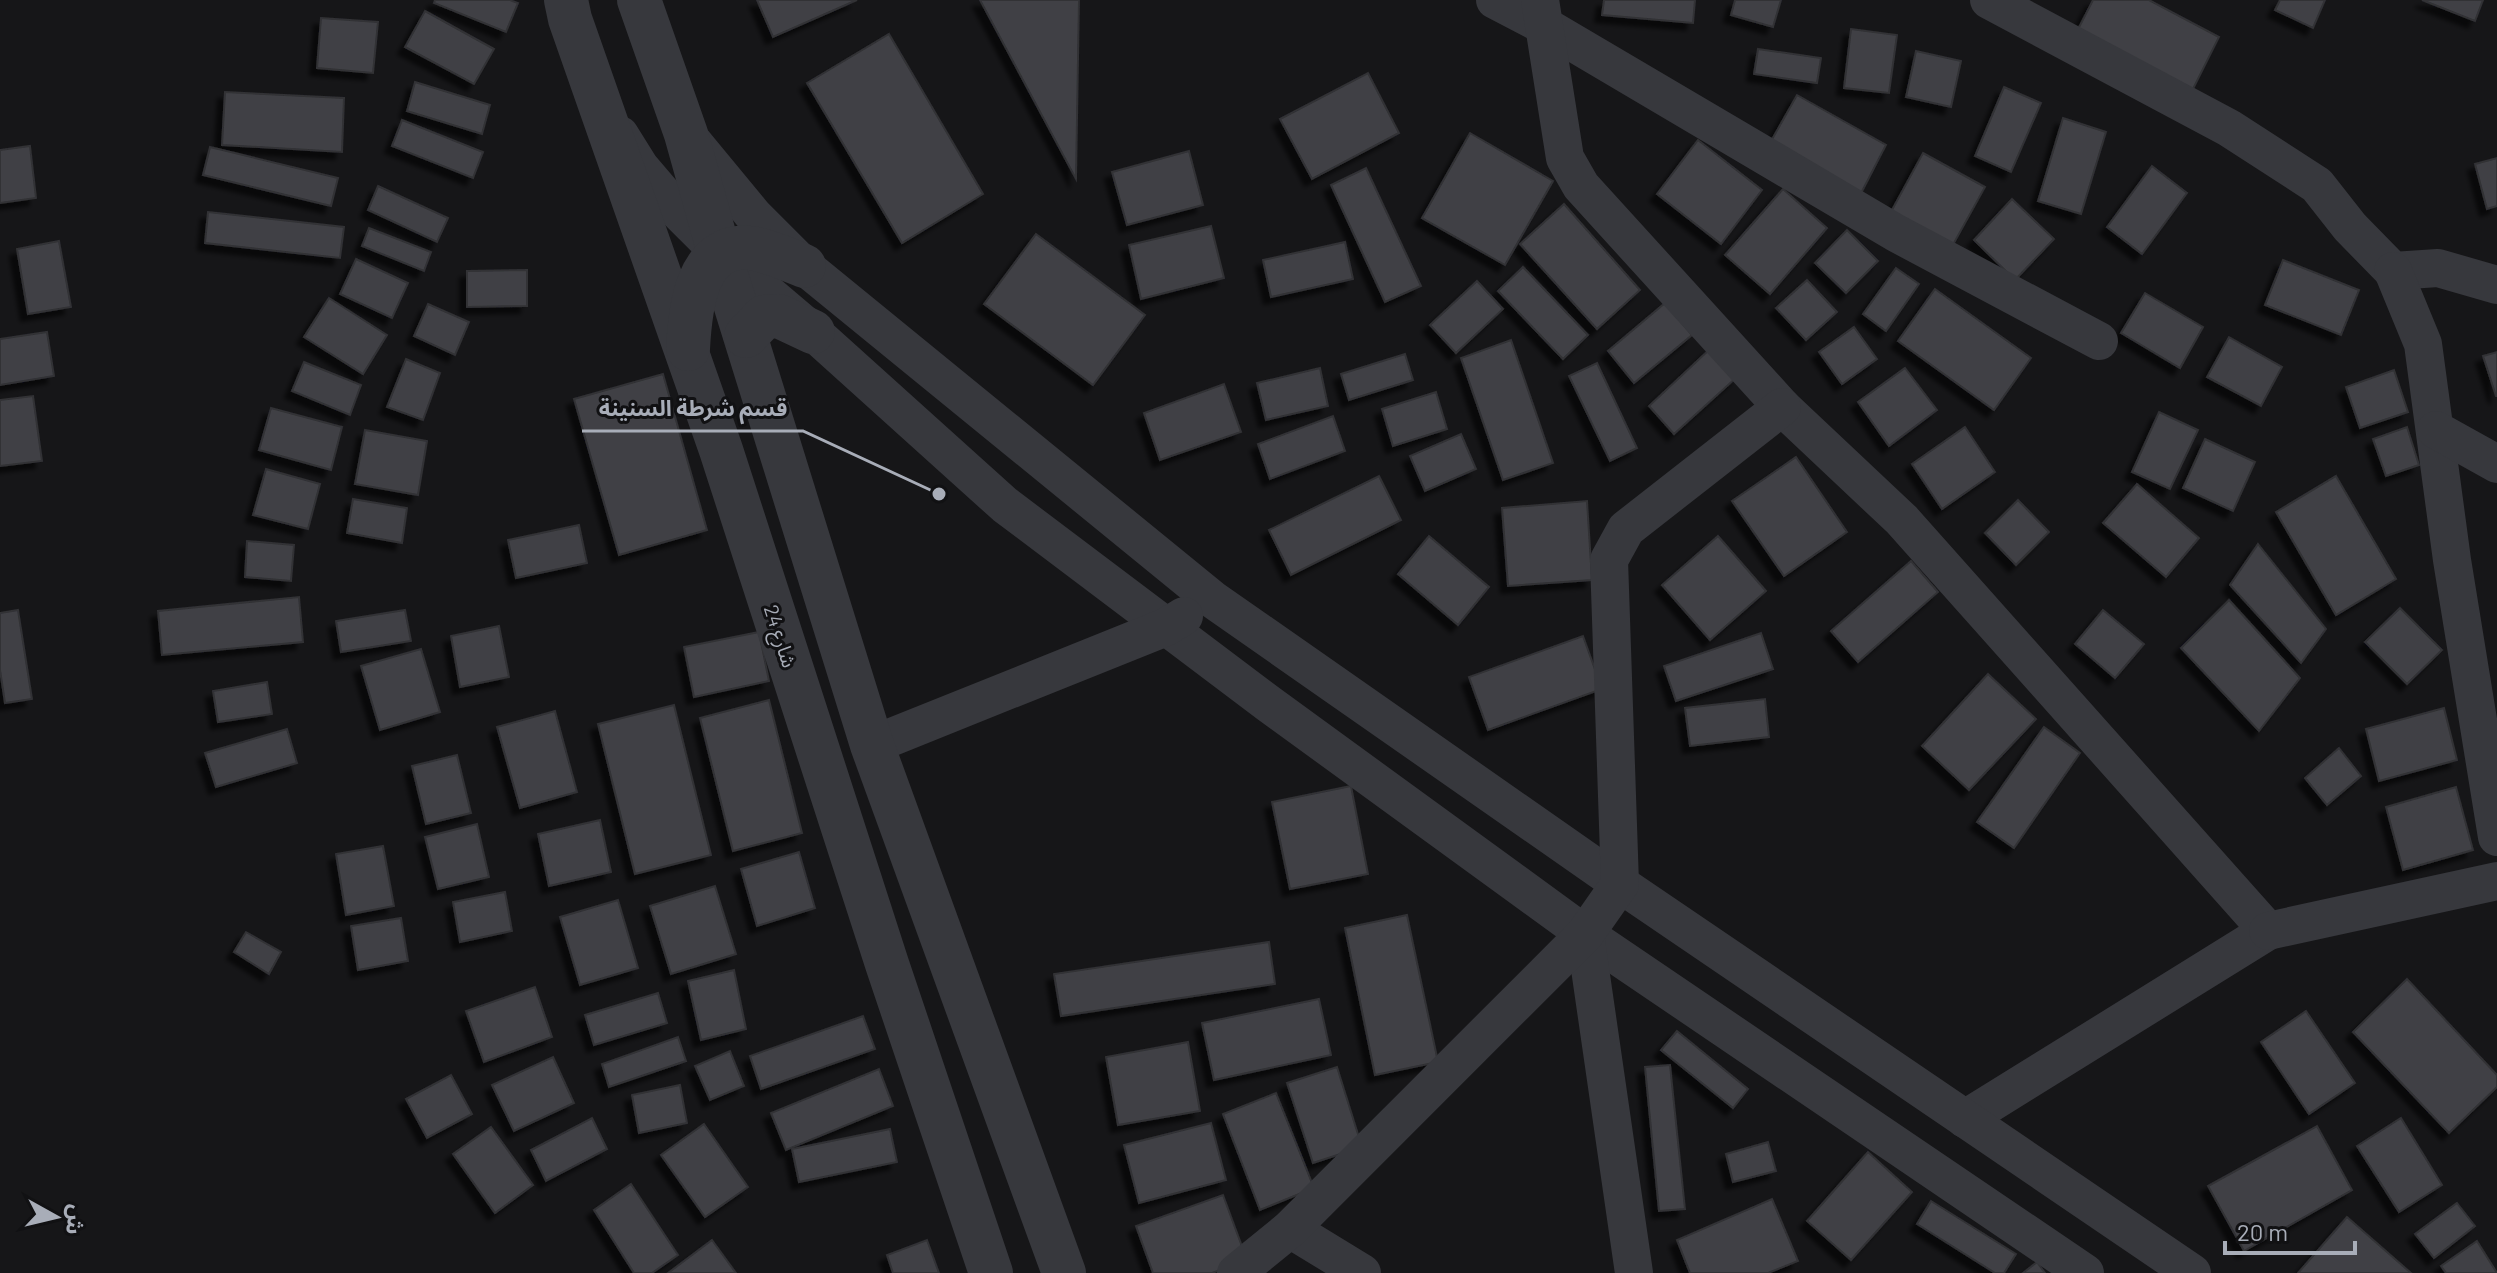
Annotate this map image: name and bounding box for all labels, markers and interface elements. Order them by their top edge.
callout: قسم شرطة السنينة [582,385,803,431]
text: قسم شرطة السنينة [599,394,787,425]
street label: شارع 24 [756,602,802,672]
north arrow [16,1177,96,1257]
text: ش [61,1203,92,1237]
scale bar [2225,1205,2355,1255]
text: 20 m [2237,1217,2288,1246]

